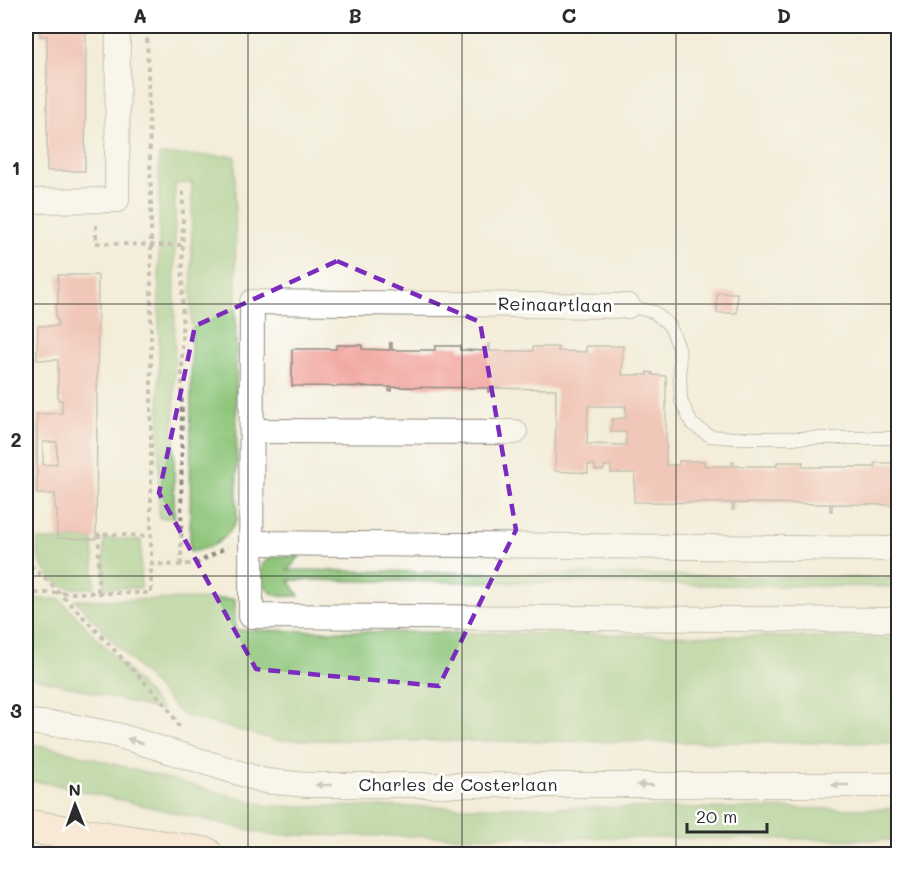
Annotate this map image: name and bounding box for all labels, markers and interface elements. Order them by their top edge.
text: A [133,2,147,28]
text: B [348,2,362,28]
text: C [562,2,577,28]
text: D [777,2,791,28]
text: 1 [12,154,20,180]
street label: Reinaartlaan [498,291,612,317]
text: 2 [10,426,22,452]
text: 3 [10,697,22,723]
one-way arrow [126,736,144,745]
street label: Charles de Costerlaan [358,772,558,796]
north arrow [45,775,105,835]
text: N [68,779,81,800]
one-way arrow [315,780,334,790]
one-way arrow [636,780,655,790]
one-way arrow [831,780,850,790]
scale bar [687,796,766,834]
text: 20 m [696,804,737,828]

